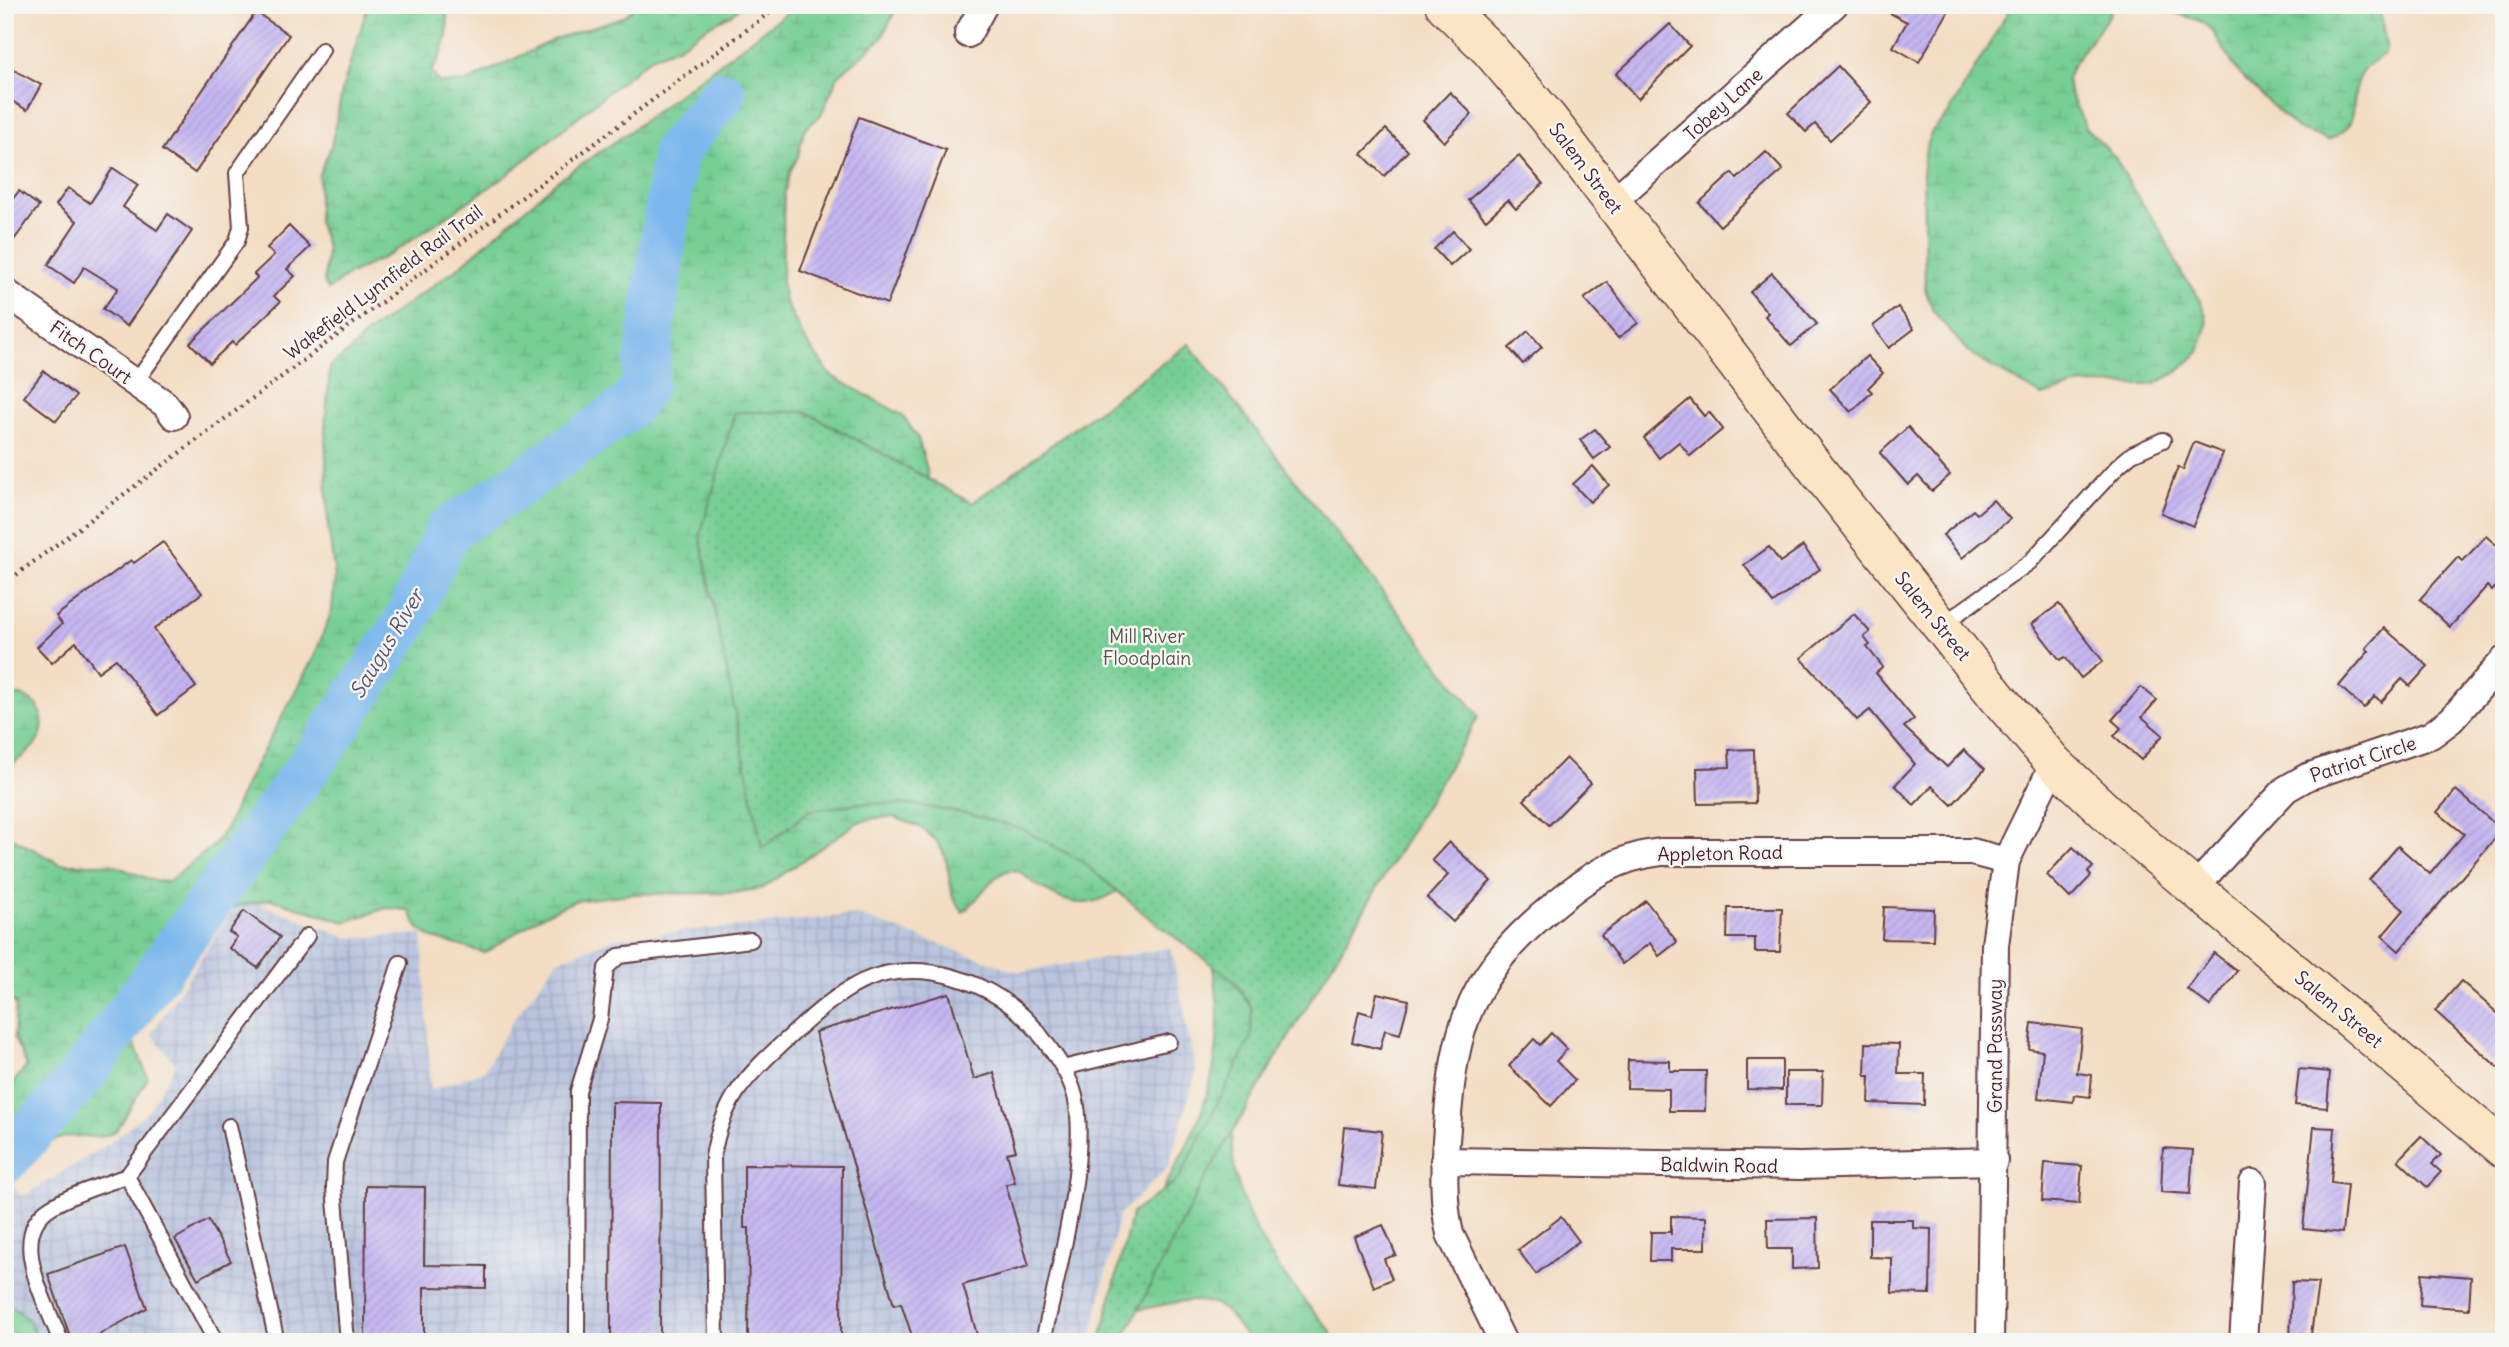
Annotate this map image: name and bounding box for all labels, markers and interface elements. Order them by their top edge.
street label: Tobey Lane [1679,62,1767,146]
street label: Salem Street [1544,118,1628,218]
street label: Wakefield Lynnfield Rail Trail [279,199,487,365]
street label: Fitch Court [45,315,137,389]
street label: Salem Street [1890,567,1976,665]
water label: Saugus River [343,582,431,703]
park label: Mill River Floodplain [1103,624,1191,670]
street label: Patriot Circle [2307,731,2419,787]
street label: Appleton Road [1657,840,1783,866]
street label: Salem Street [2290,965,2388,1053]
street label: Grand Passway [1983,979,2007,1113]
street label: Baldwin Road [1660,1152,1778,1178]

